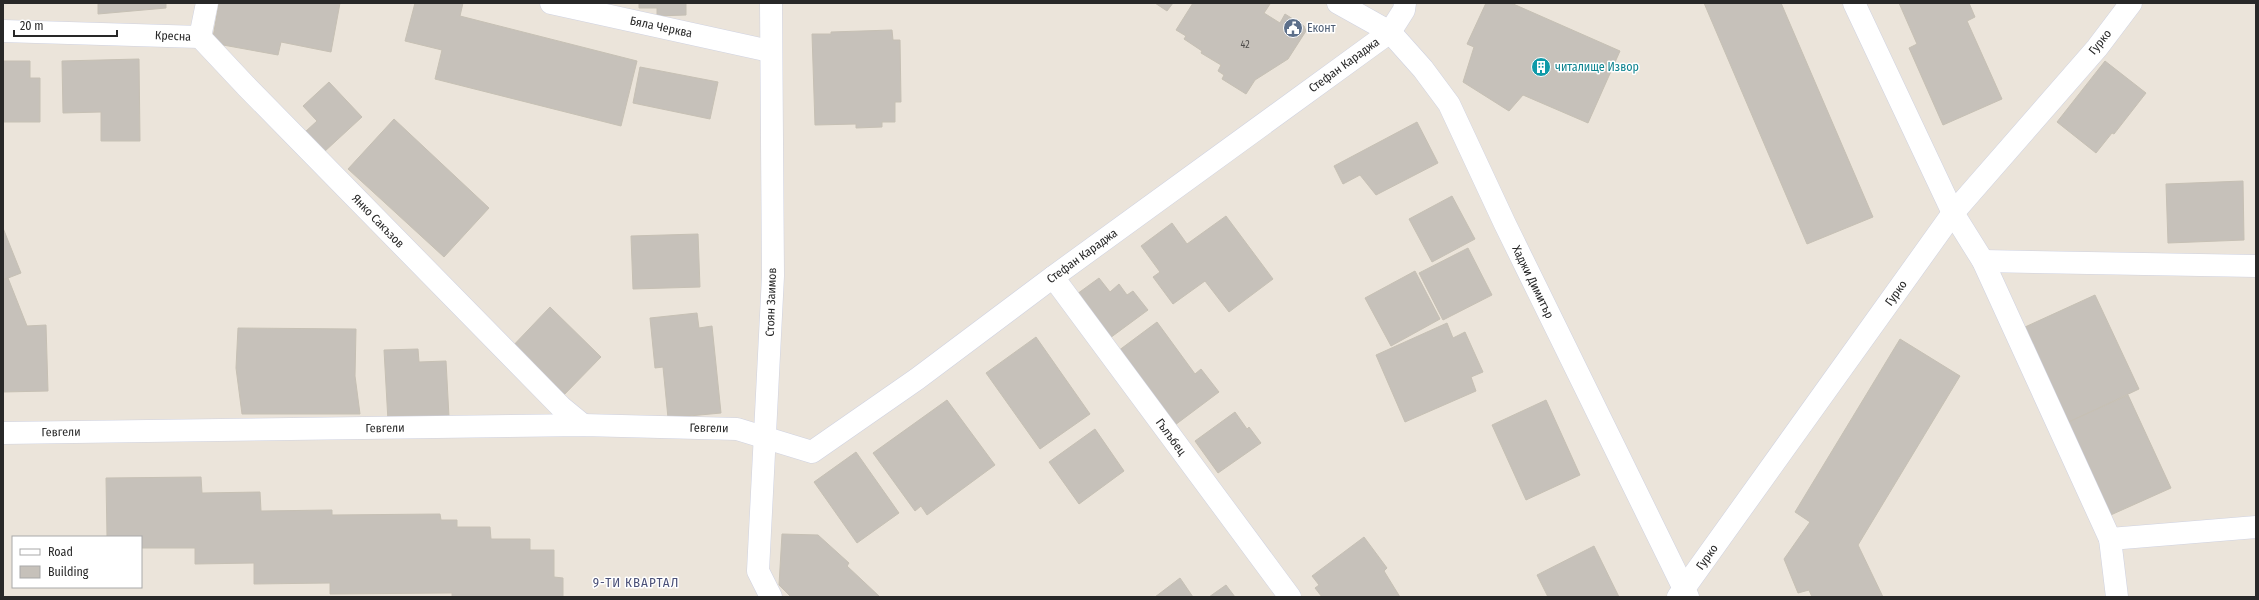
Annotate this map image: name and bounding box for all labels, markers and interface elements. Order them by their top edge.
scale bar [14,12,117,38]
street label: Бяла Черква [629,14,694,40]
public building icon: Еконт [1282,17,1304,39]
text: 20 m [20,19,44,33]
place label: Еконт [1307,21,1336,35]
street label: Гурко [2086,27,2114,57]
street label: Кресна [155,28,191,44]
street label: Стефан Караджа [1306,35,1382,95]
house number: 42 [1240,39,1250,51]
building icon: читалище Извор [1530,56,1552,78]
place label: читалище Извор [1555,60,1639,74]
street label: Янко Сакъзов [349,191,407,251]
street label: Стефан Караджа [1044,226,1120,286]
street label: Хаджи Димитър [1509,243,1557,321]
street label: Стоян Заимов [763,267,779,337]
street label: Гурко [1882,278,1910,308]
street label: Гълъбец [1153,416,1189,459]
street label: Гевгели [365,421,405,435]
street label: Гевгели [689,421,729,435]
street label: Гевгели [41,425,81,439]
legend [12,536,142,588]
street label: Гурко [1693,542,1721,572]
text: Road [48,545,73,559]
text: Building [48,565,89,579]
district label: 9-ТИ КВАРТАЛ [593,575,679,590]

